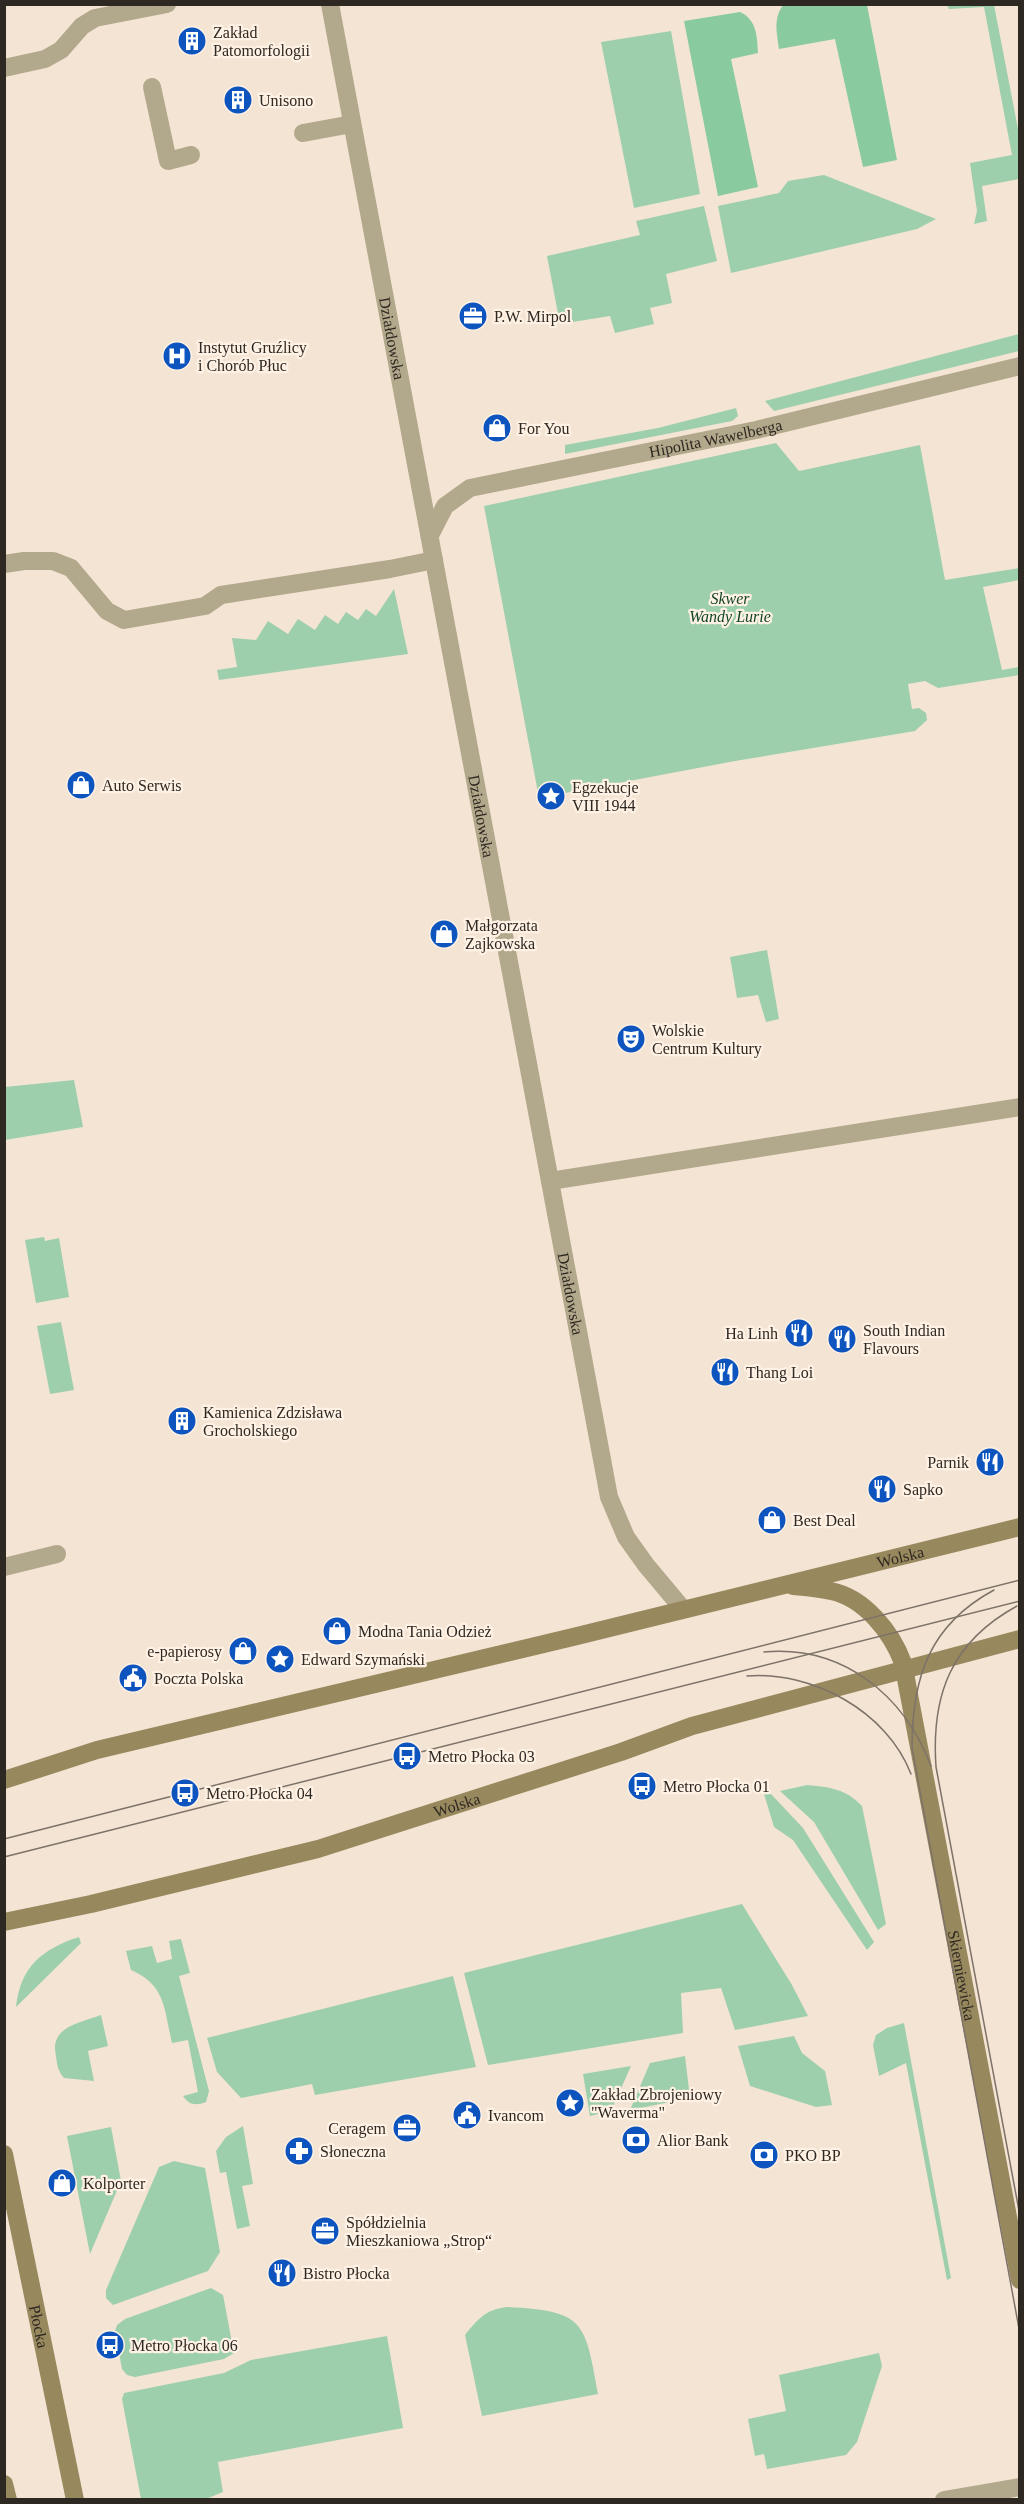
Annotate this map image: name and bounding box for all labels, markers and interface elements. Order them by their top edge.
place label: Zakład Patomorfologii [213,24,310,60]
building icon: Zakład Patomorfologii [176,25,208,57]
building icon: Unisono [222,84,254,116]
place label: Unisono [259,92,313,109]
street label: Działdowska [376,296,408,381]
office icon: P.W. Mirpol [457,300,489,332]
place label: P.W. Mirpol [494,308,572,326]
place label: Instytut Gruźlicy i Chorób Płuc [198,339,307,374]
hospital icon: Instytut Gruźlicy i Chorób Płuc [161,340,193,372]
shop icon: For You [481,412,513,444]
street label: Hipolita Wawelberga [648,416,784,460]
place label: For You [518,420,570,437]
park label: Skwer Wandy Lurie [689,590,771,626]
shop icon: Auto Serwis [65,769,97,801]
street label: Działdowska [465,773,497,859]
place label: Auto Serwis [102,777,182,794]
place label: Egzekucje VIII 1944 [572,779,639,814]
place icon: Egzekucje VIII 1944 [535,780,567,812]
place label: Małgorzata Zajkowska [465,917,538,953]
shop icon: Małgorzata Zajkowska [428,918,460,950]
place label: Wolskie Centrum Kultury [652,1022,762,1058]
theatre icon: Wolskie Centrum Kultury [615,1023,647,1055]
street label: Działdowska [554,1251,587,1336]
restaurant icon: Ha Linh [783,1317,815,1349]
place label: South Indian Flavours [863,1322,945,1357]
restaurant icon: South Indian Flavours [826,1323,858,1355]
place label: Ha Linh [725,1325,778,1342]
restaurant icon: Thang Loi [709,1356,741,1388]
place label: Thang Loi [746,1364,814,1382]
place label: Kamienica Zdzisława Grocholskiego [203,1404,342,1440]
building icon: Kamienica Zdzisława Grocholskiego [166,1405,198,1437]
restaurant icon: Parnik [974,1446,1006,1478]
place label: Parnik [927,1454,969,1471]
restaurant icon: Sapko [866,1473,898,1505]
place label: Sapko [903,1481,943,1499]
shop icon: Best Deal [756,1504,788,1536]
place label: Best Deal [793,1512,856,1529]
street label: Wolska [875,1543,926,1571]
shop icon: Modna Tania Odzież [321,1615,353,1647]
place label: Modna Tania Odzież [358,1623,492,1640]
shop icon: e-papierosy [227,1635,259,1667]
place label: e-papierosy [147,1643,222,1661]
place icon: Edward Szymański [264,1643,296,1675]
place label: Edward Szymański [301,1651,426,1669]
public building icon: Poczta Polska [117,1662,149,1694]
place label: Poczta Polska [154,1670,243,1687]
bus stop icon: Metro Płocka 03 [391,1740,423,1772]
place label: Metro Płocka 03 [428,1748,535,1765]
bus stop icon: Metro Płocka 01 [626,1770,658,1802]
bus stop icon: Metro Płocka 04 [169,1777,201,1809]
place label: Metro Płocka 01 [663,1778,770,1795]
place label: Metro Płocka 04 [206,1785,313,1802]
street label: Wolska [432,1790,482,1820]
street label: Skierniewicka [945,1929,979,2022]
place label: Zakład Zbrojeniowy "Waverma" [591,2086,722,2121]
place icon: Zakład Zbrojeniowy "Waverma" [554,2087,586,2119]
public building icon: Ivancom [451,2099,483,2131]
place label: Ivancom [488,2107,545,2124]
office icon: Ceragem [391,2112,423,2144]
place label: Ceragem [328,2120,387,2138]
bank icon: Alior Bank [620,2124,652,2156]
place label: Alior Bank [657,2132,729,2149]
pharmacy icon: Słoneczna [283,2135,315,2167]
bank icon: PKO BP [748,2139,780,2171]
place label: Słoneczna [320,2143,386,2160]
place label: PKO BP [785,2147,841,2164]
shop icon: Kolporter [46,2167,78,2199]
place label: Kolporter [83,2175,146,2193]
place label: Spółdzielnia Mieszkaniowa „Strop“ [346,2214,492,2250]
office icon: Spółdzielnia Mieszkaniowa „Strop“ [309,2215,341,2247]
restaurant icon: Bistro Płocka [266,2257,298,2289]
place label: Bistro Płocka [303,2265,390,2282]
street label: Płocka [26,2303,52,2350]
bus stop icon: Metro Płocka 06 [94,2329,126,2361]
place label: Metro Płocka 06 [131,2337,238,2354]

